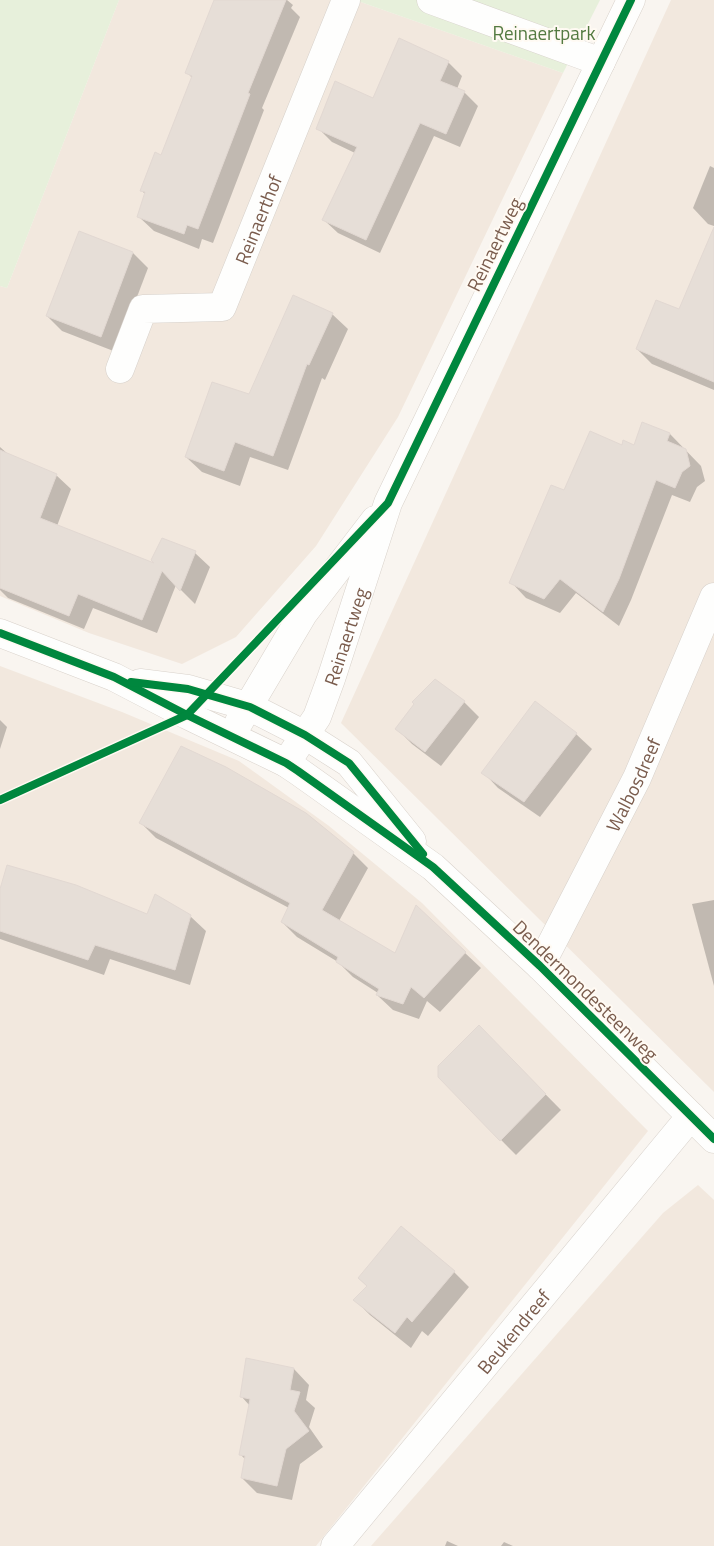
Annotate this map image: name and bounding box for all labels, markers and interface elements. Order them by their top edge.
park label: Reinaertpark [492,18,596,47]
street label: Reinaerthof [226,169,289,268]
street label: Reinaertweg [459,192,529,296]
street label: Reinaertweg [315,583,374,689]
street label: Walbosdreef [597,732,667,836]
street label: Dendermondesteenweg [507,913,666,1067]
street label: Beukendreef [469,1282,557,1380]

